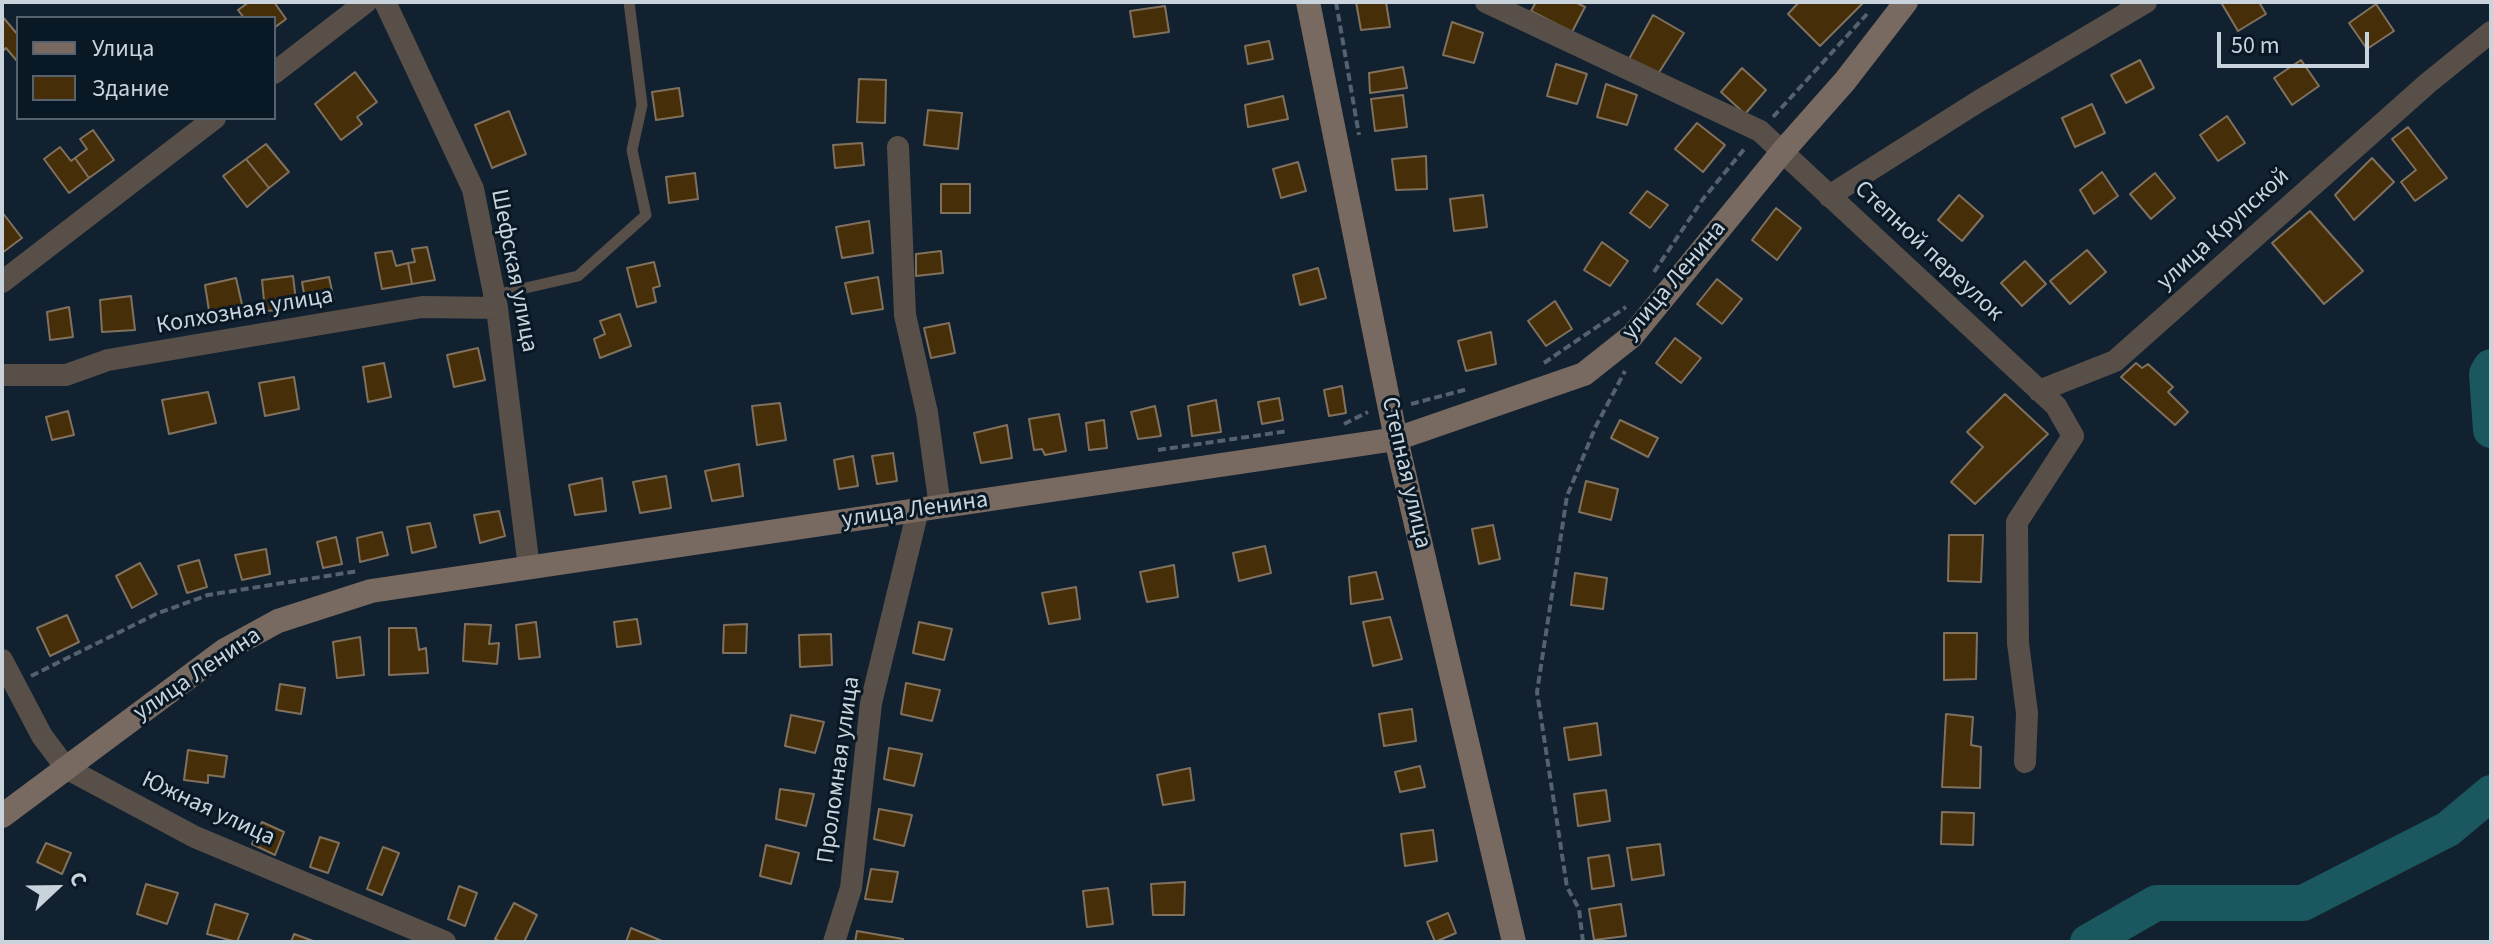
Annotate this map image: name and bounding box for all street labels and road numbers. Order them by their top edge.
street label: улица Крупской [2152,163,2296,297]
street label: Степной переулок [1848,176,2008,328]
street label: Шефская улица [483,187,543,355]
street label: улица Ленина [1617,215,1733,347]
street label: Колхозная улица [154,282,336,342]
street label: Степная улица [1374,394,1436,552]
street label: улица Ленина [840,486,990,536]
street label: улица Ленина [129,622,267,728]
street label: Проломная улица [813,675,867,865]
street label: Южная улица [137,767,279,853]

